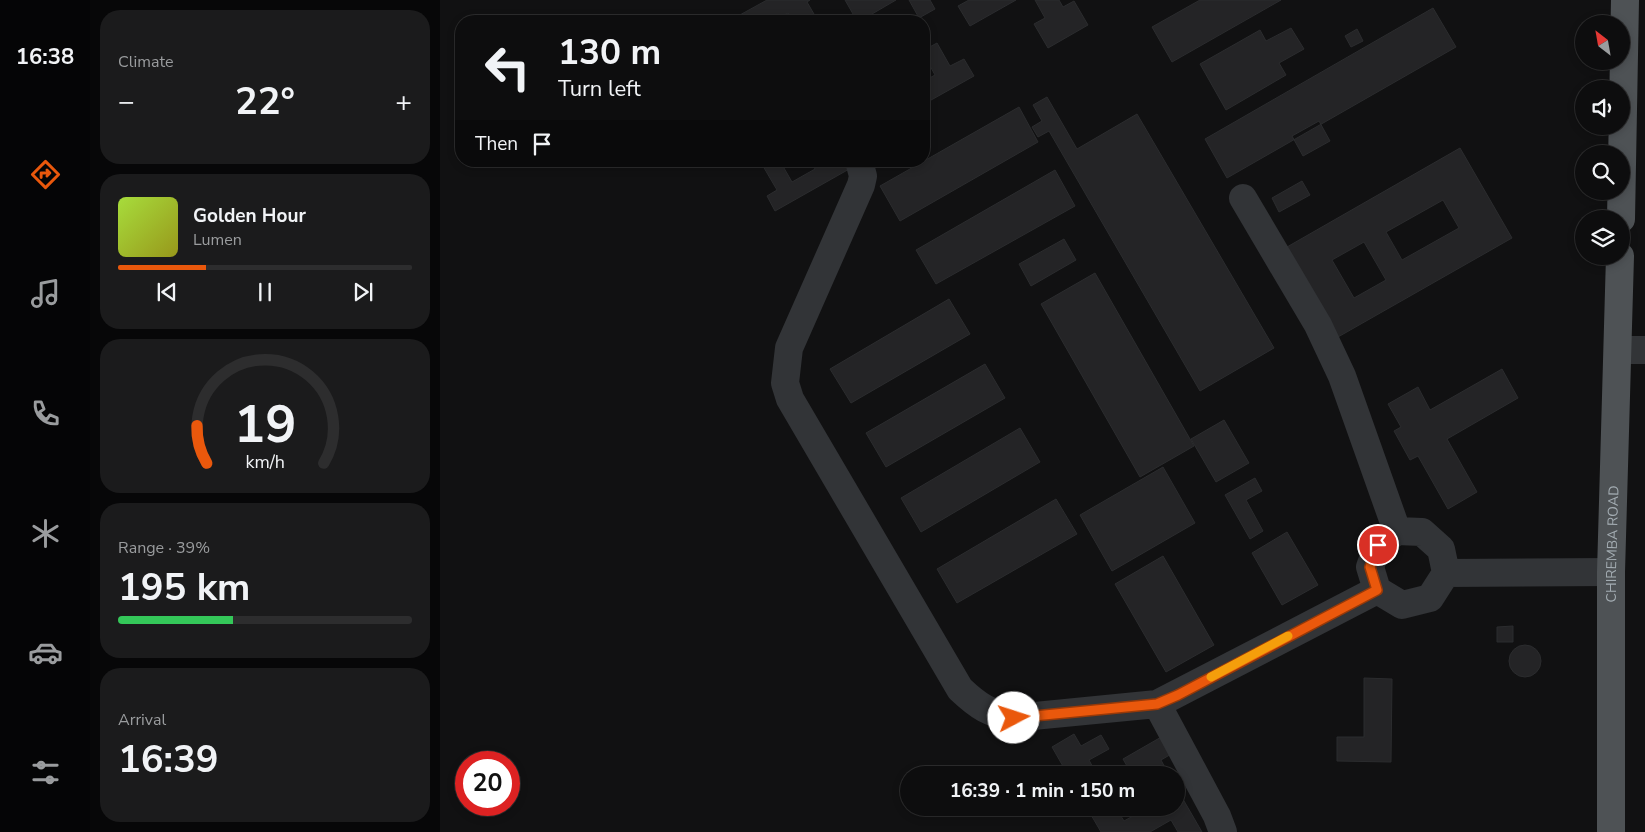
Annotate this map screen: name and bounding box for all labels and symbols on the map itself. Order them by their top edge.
north arrow [1575,15,1630,70]
street label: CHIREMBA ROAD [1602,485,1623,602]
pin [1357,524,1399,566]
position arrow [987,691,1039,743]
speed limit sign: 20 [455,751,520,816]

